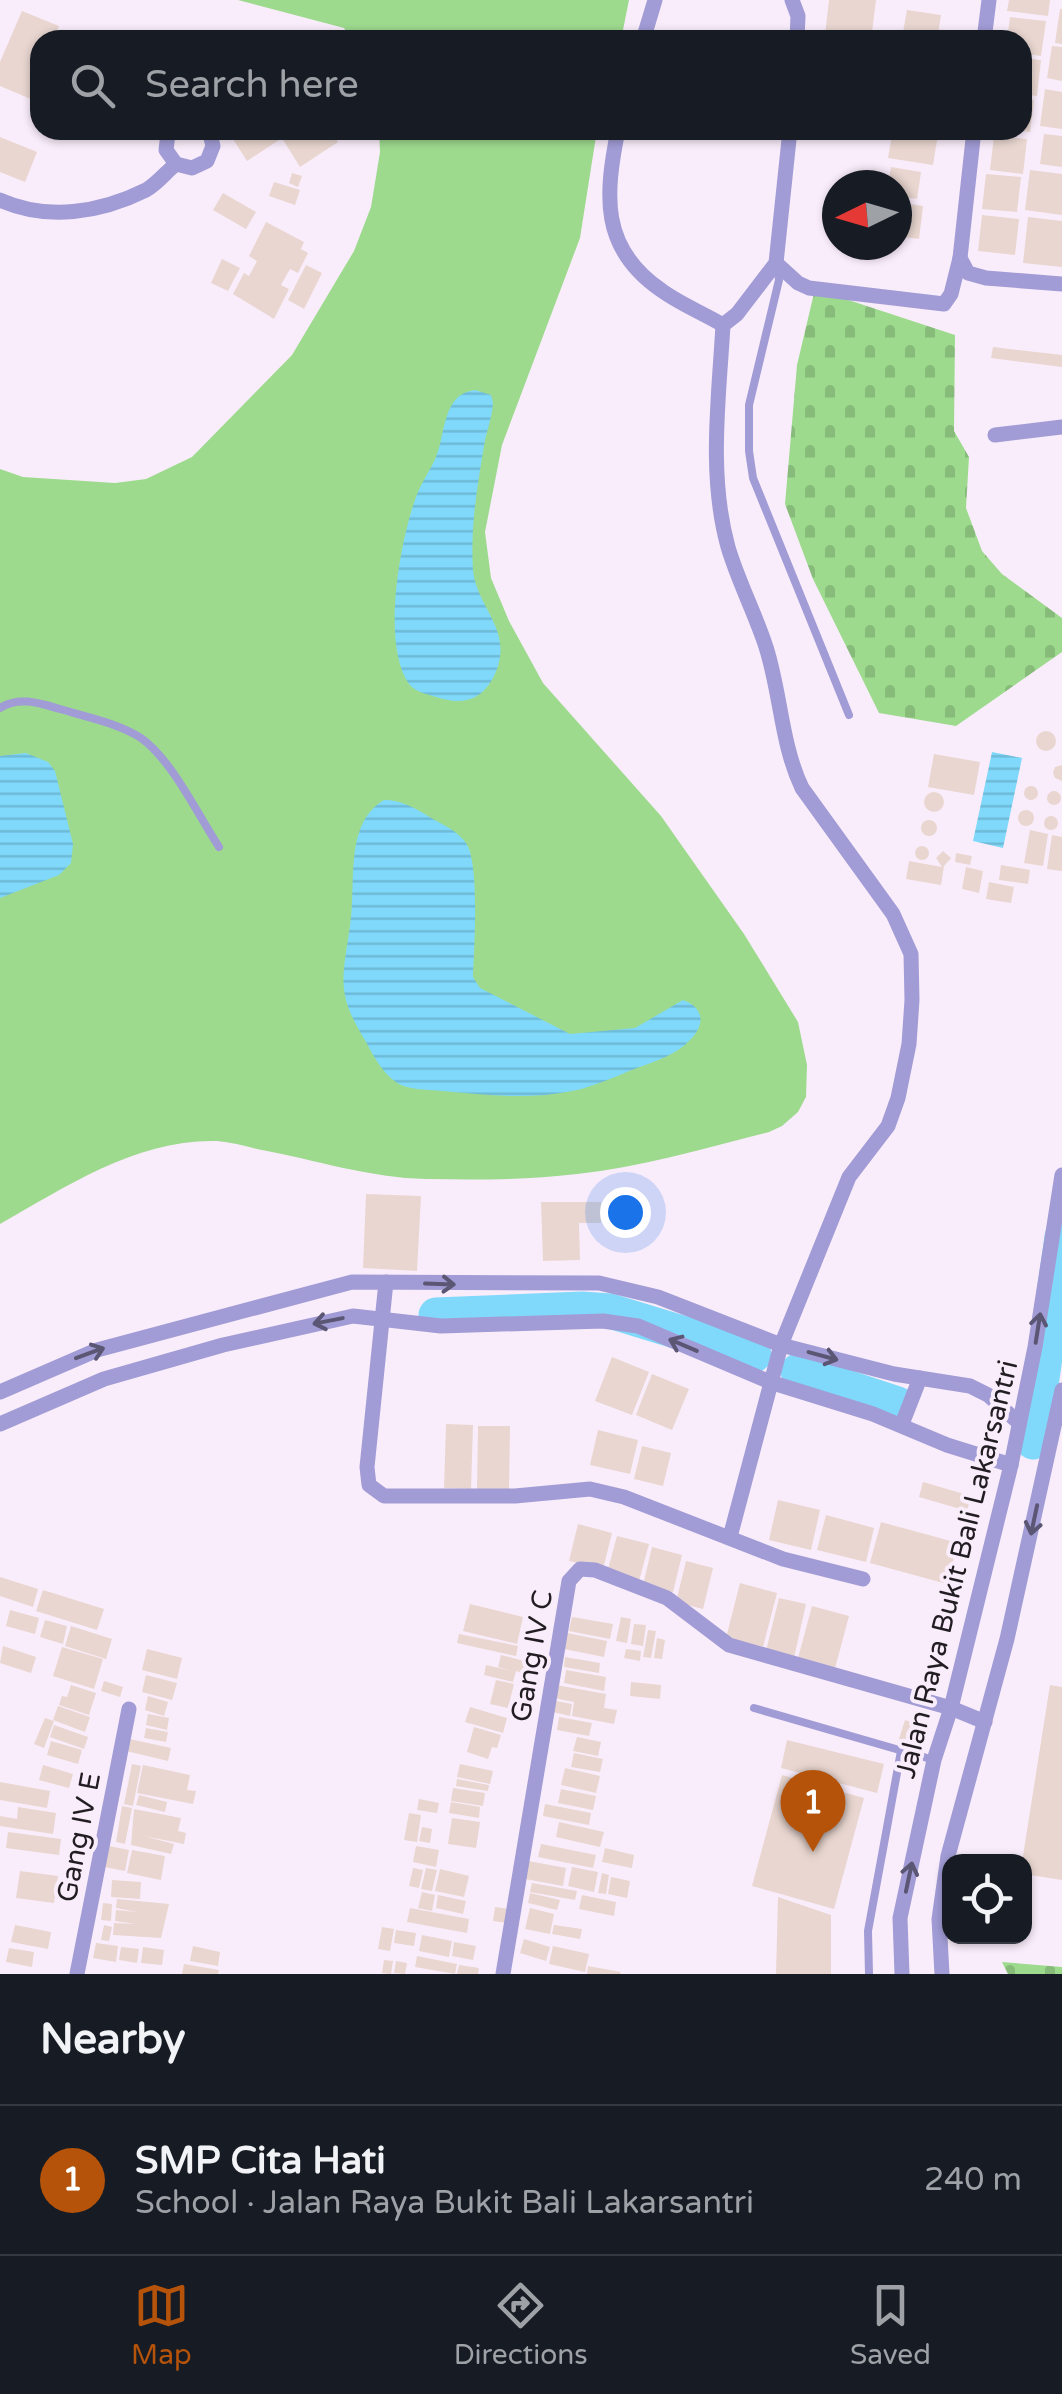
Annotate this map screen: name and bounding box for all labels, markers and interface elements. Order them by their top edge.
search box [30,30,1032,140]
icon: search [65,58,120,113]
text: Search here [145,62,359,108]
north arrow [822,170,912,260]
your location [600,1187,651,1238]
one-way arrow [423,1274,455,1293]
one-way arrow [312,1312,345,1331]
one-way arrow [1029,1312,1048,1345]
one-way arrow [668,1335,698,1353]
one-way arrow [73,1343,105,1361]
one-way arrow [807,1347,838,1366]
street label: Jalan Raya Bukit Bali Lakarsantri [889,1357,1025,1782]
one-way arrow [1023,1503,1042,1535]
street label: Gang IV C [504,1588,560,1725]
street label: Gang IV E [50,1769,108,1905]
pin: 1 [780,1770,846,1852]
map controls [942,1854,1032,1944]
button: locate [942,1854,1032,1944]
one-way arrow [900,1862,919,1894]
text: Nearby [40,2014,185,2065]
text: SMP Cita Hati [135,2138,386,2184]
text: 1 [62,2161,83,2199]
text: 240 m [924,2161,1022,2199]
text: School · Jalan Raya Bukit Bali Lakarsantri [135,2184,754,2222]
tab: Map [131,2278,192,2372]
tab: Directions [454,2278,588,2372]
tab: Saved [850,2278,931,2372]

